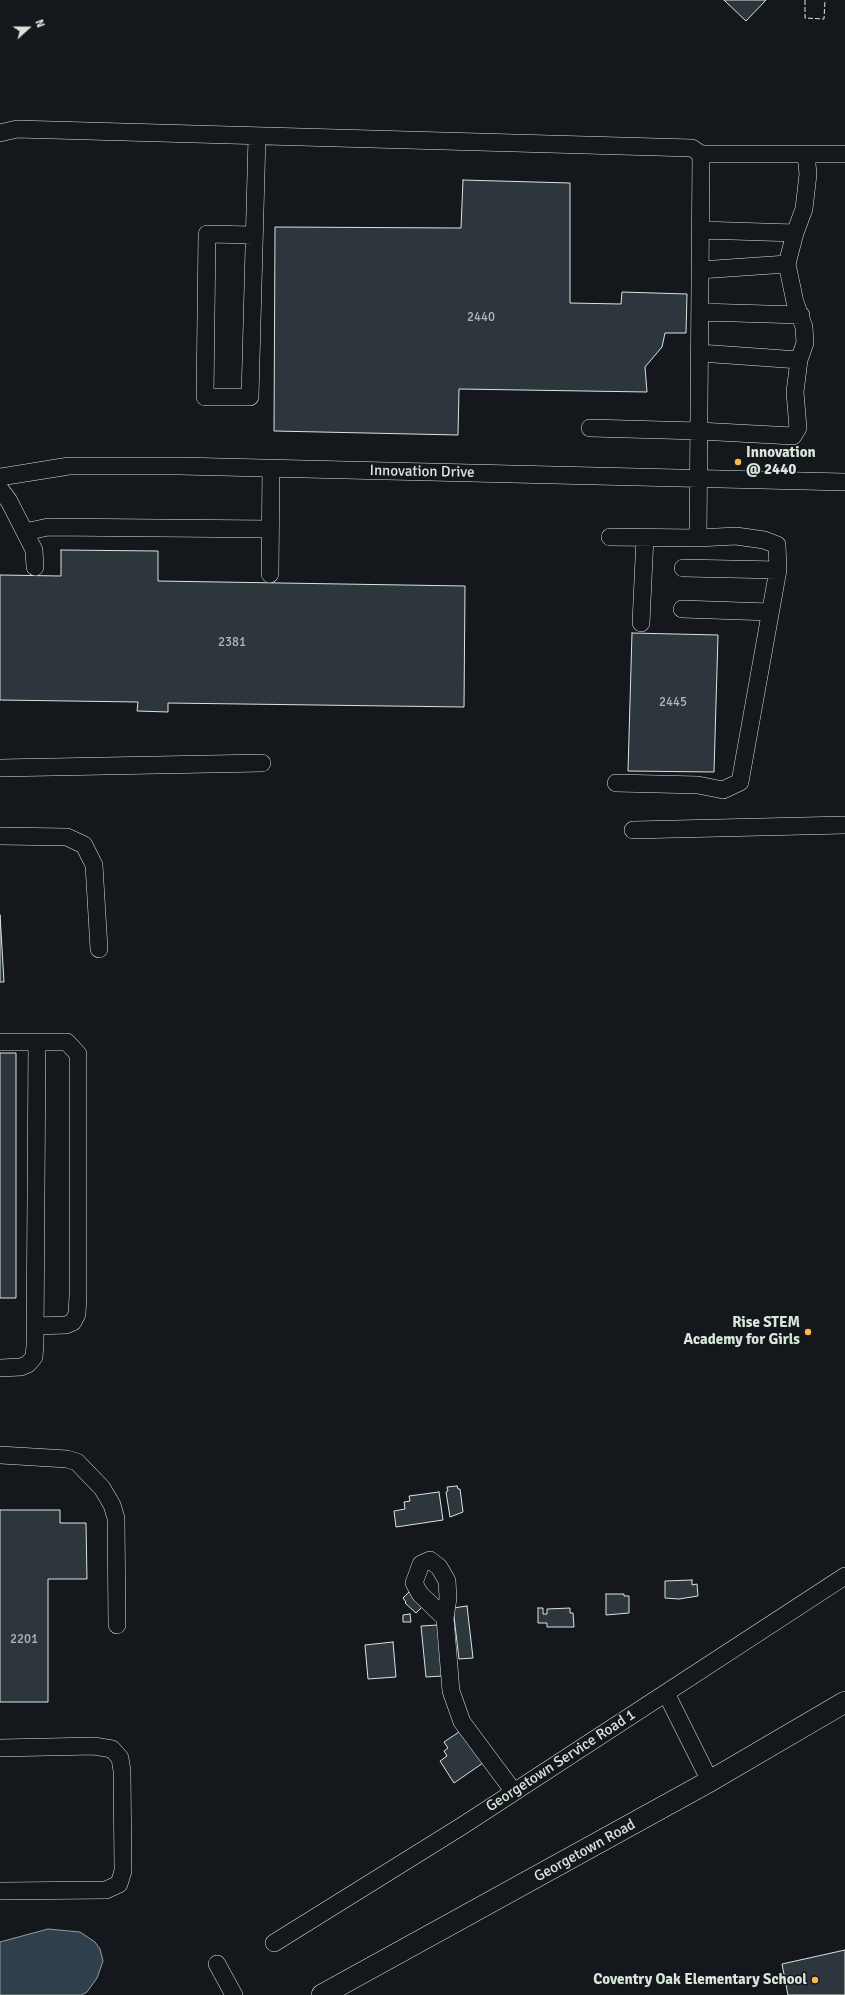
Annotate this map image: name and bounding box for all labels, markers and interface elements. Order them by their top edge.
north arrow [8,8,48,48]
text: N [32,18,47,29]
house number: 2440 [467,310,495,326]
place label: Innovation @ 2440 [746,444,816,479]
marker: Innovation @ 2440 [733,457,743,467]
street label: Innovation Drive [369,462,475,482]
house number: 2381 [218,635,246,651]
house number: 2445 [659,695,687,711]
place label: Rise STEM Academy for Girls [684,1314,800,1349]
marker: Rise STEM Academy for Girls [803,1327,813,1337]
house number: 2201 [10,1632,38,1648]
street label: Georgetown Service Road 1 [483,1706,639,1816]
street label: Georgetown Road [531,1816,639,1886]
place label: Coventry Oak Elementary School [593,1971,807,1989]
marker: Coventry Oak Elementary School [810,1975,820,1985]

